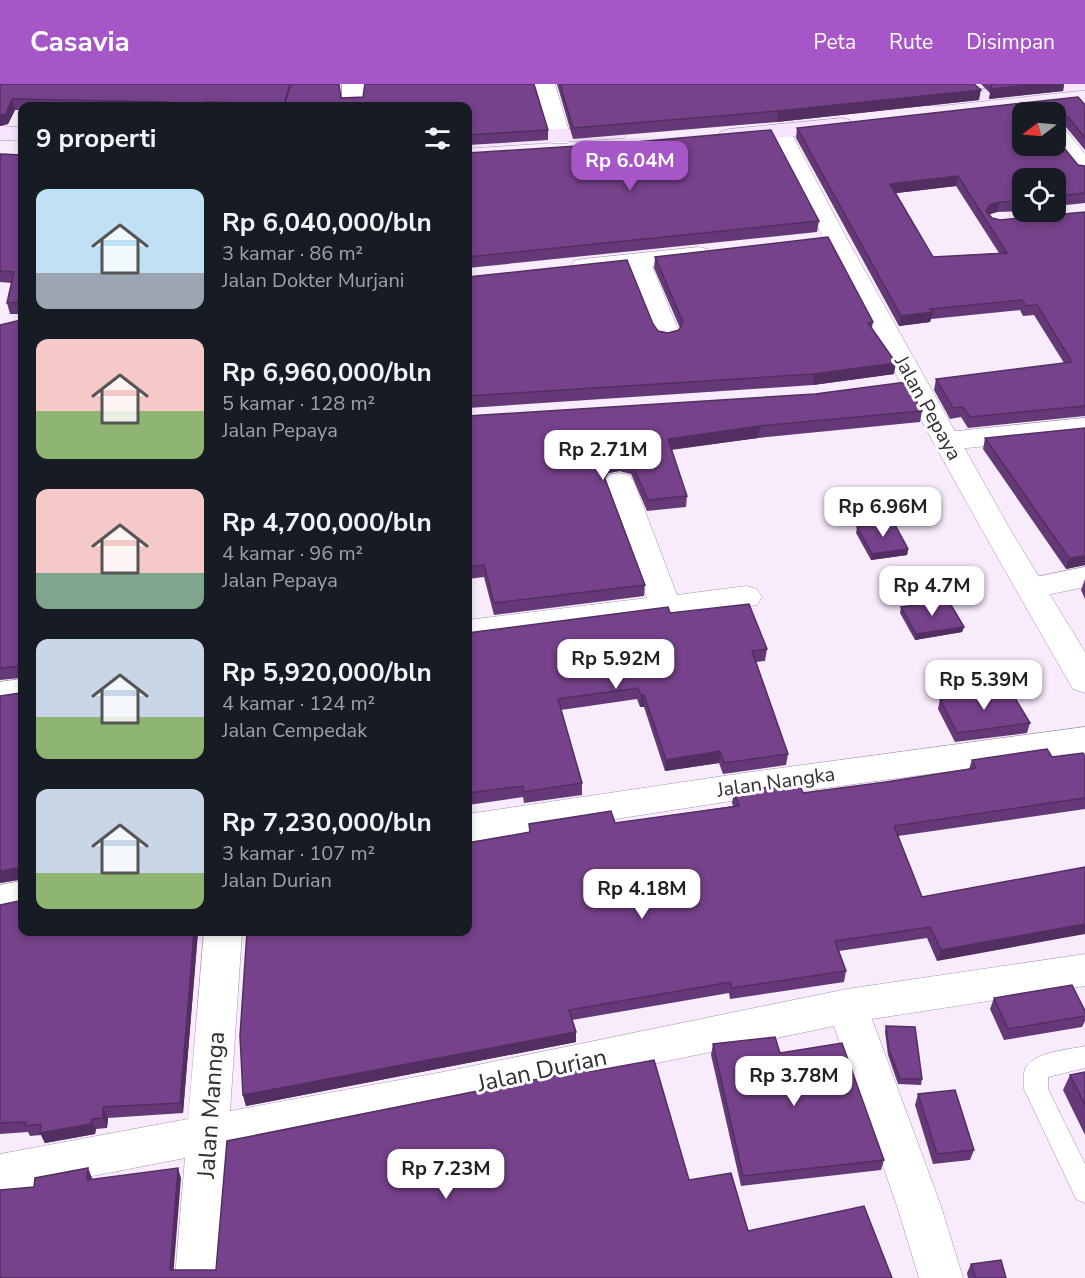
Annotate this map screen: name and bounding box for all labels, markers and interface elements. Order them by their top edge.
text: Casavia [30,23,130,61]
text: Peta [814,28,856,56]
text: Rute [889,28,933,56]
text: Disimpan [966,28,1055,56]
north arrow [1012,102,1066,156]
map controls [1012,102,1066,222]
text: 9 properti [36,121,156,156]
icon: filters [421,122,454,155]
pin: Rp 6.04M [568,141,692,192]
text: Rp 6.04M [585,147,675,174]
button: locate [1012,168,1066,222]
text: Rp 6,040,000/bln [222,205,432,240]
icon: home [84,213,156,285]
text: 3 kamar · 86 m² [222,240,363,267]
text: Jalan Dokter Murjani [222,267,404,294]
street label: Jalan Pepaya [888,350,968,465]
text: Rp 6,960,000/bln [222,355,432,390]
icon: home [84,363,156,435]
text: 5 kamar · 128 m² [222,390,375,417]
text: Jalan Pepaya [222,417,338,444]
pin: Rp 2.71M [541,430,665,481]
text: Rp 2.71M [558,436,648,463]
pin: Rp 6.96M [821,487,945,538]
text: Rp 6.96M [838,493,928,520]
text: Rp 4,700,000/bln [222,505,432,540]
icon: home [84,513,156,585]
text: 4 kamar · 96 m² [222,540,363,567]
pin: Rp 4.7M [877,566,987,617]
text: Jalan Pepaya [222,567,338,594]
text: Rp 4.7M [893,572,971,599]
pin: Rp 5.92M [554,639,678,690]
text: Rp 5.92M [571,645,661,672]
text: Rp 5,920,000/bln [222,655,432,690]
pin: Rp 5.39M [922,660,1046,711]
icon: home [84,663,156,735]
text: Rp 5.39M [939,666,1029,693]
text: 4 kamar · 124 m² [222,690,375,717]
text: Jalan Cempedak [222,717,367,744]
street label: Jalan Nangka [714,760,837,804]
text: Rp 7,230,000/bln [222,805,432,840]
icon: home [84,813,156,885]
text: 3 kamar · 107 m² [222,840,375,867]
text: Jalan Durian [222,867,332,894]
pin: Rp 4.18M [580,869,704,920]
text: Rp 4.18M [597,875,687,902]
street label: Jalan Mannga [190,1030,232,1181]
street label: Jalan Durian [473,1041,610,1100]
pin: Rp 3.78M [732,1056,856,1107]
text: Rp 3.78M [749,1062,839,1089]
pin: Rp 7.23M [384,1149,508,1200]
text: Rp 7.23M [401,1155,491,1182]

